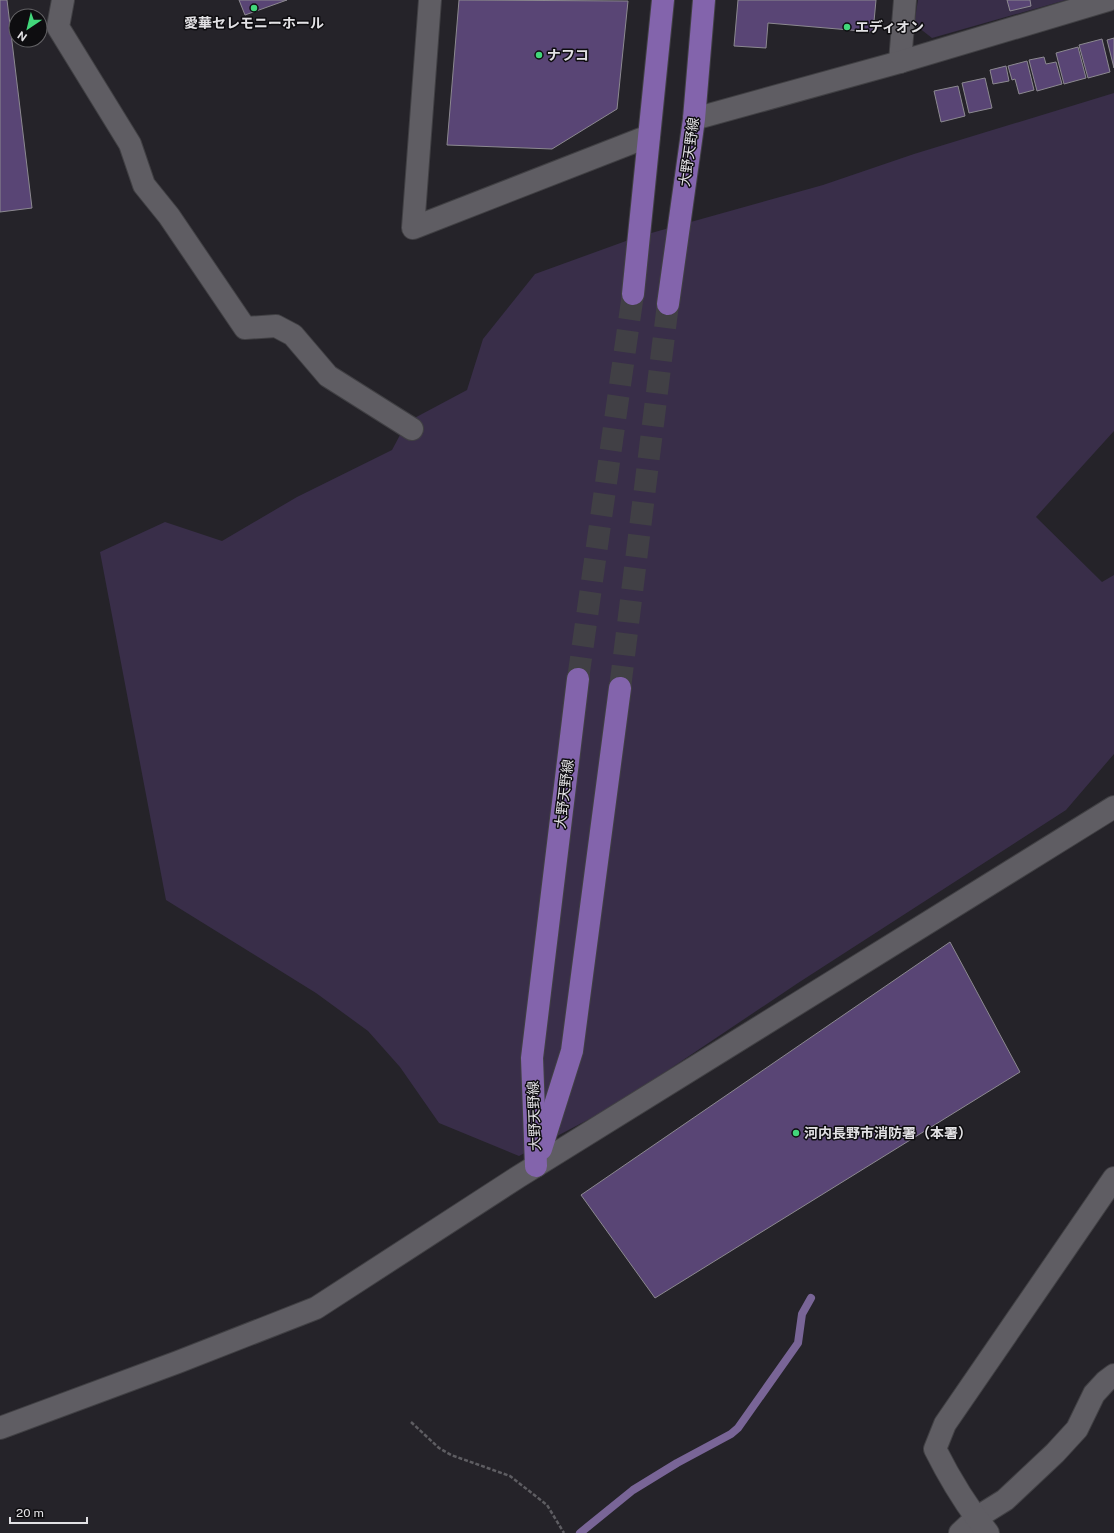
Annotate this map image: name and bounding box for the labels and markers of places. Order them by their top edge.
marker: 愛華セレモニーホール [249,3,259,13]
place label: 愛華セレモニーホール [184,15,324,31]
place label: エディオン [855,19,924,35]
marker: エディオン [842,22,852,32]
place label: ナフコ [547,47,589,63]
marker: ナフコ [534,50,544,60]
place label: 河内長野市消防署（本署） [804,1125,972,1141]
marker: 河内長野市消防署（本署） [791,1128,801,1138]

